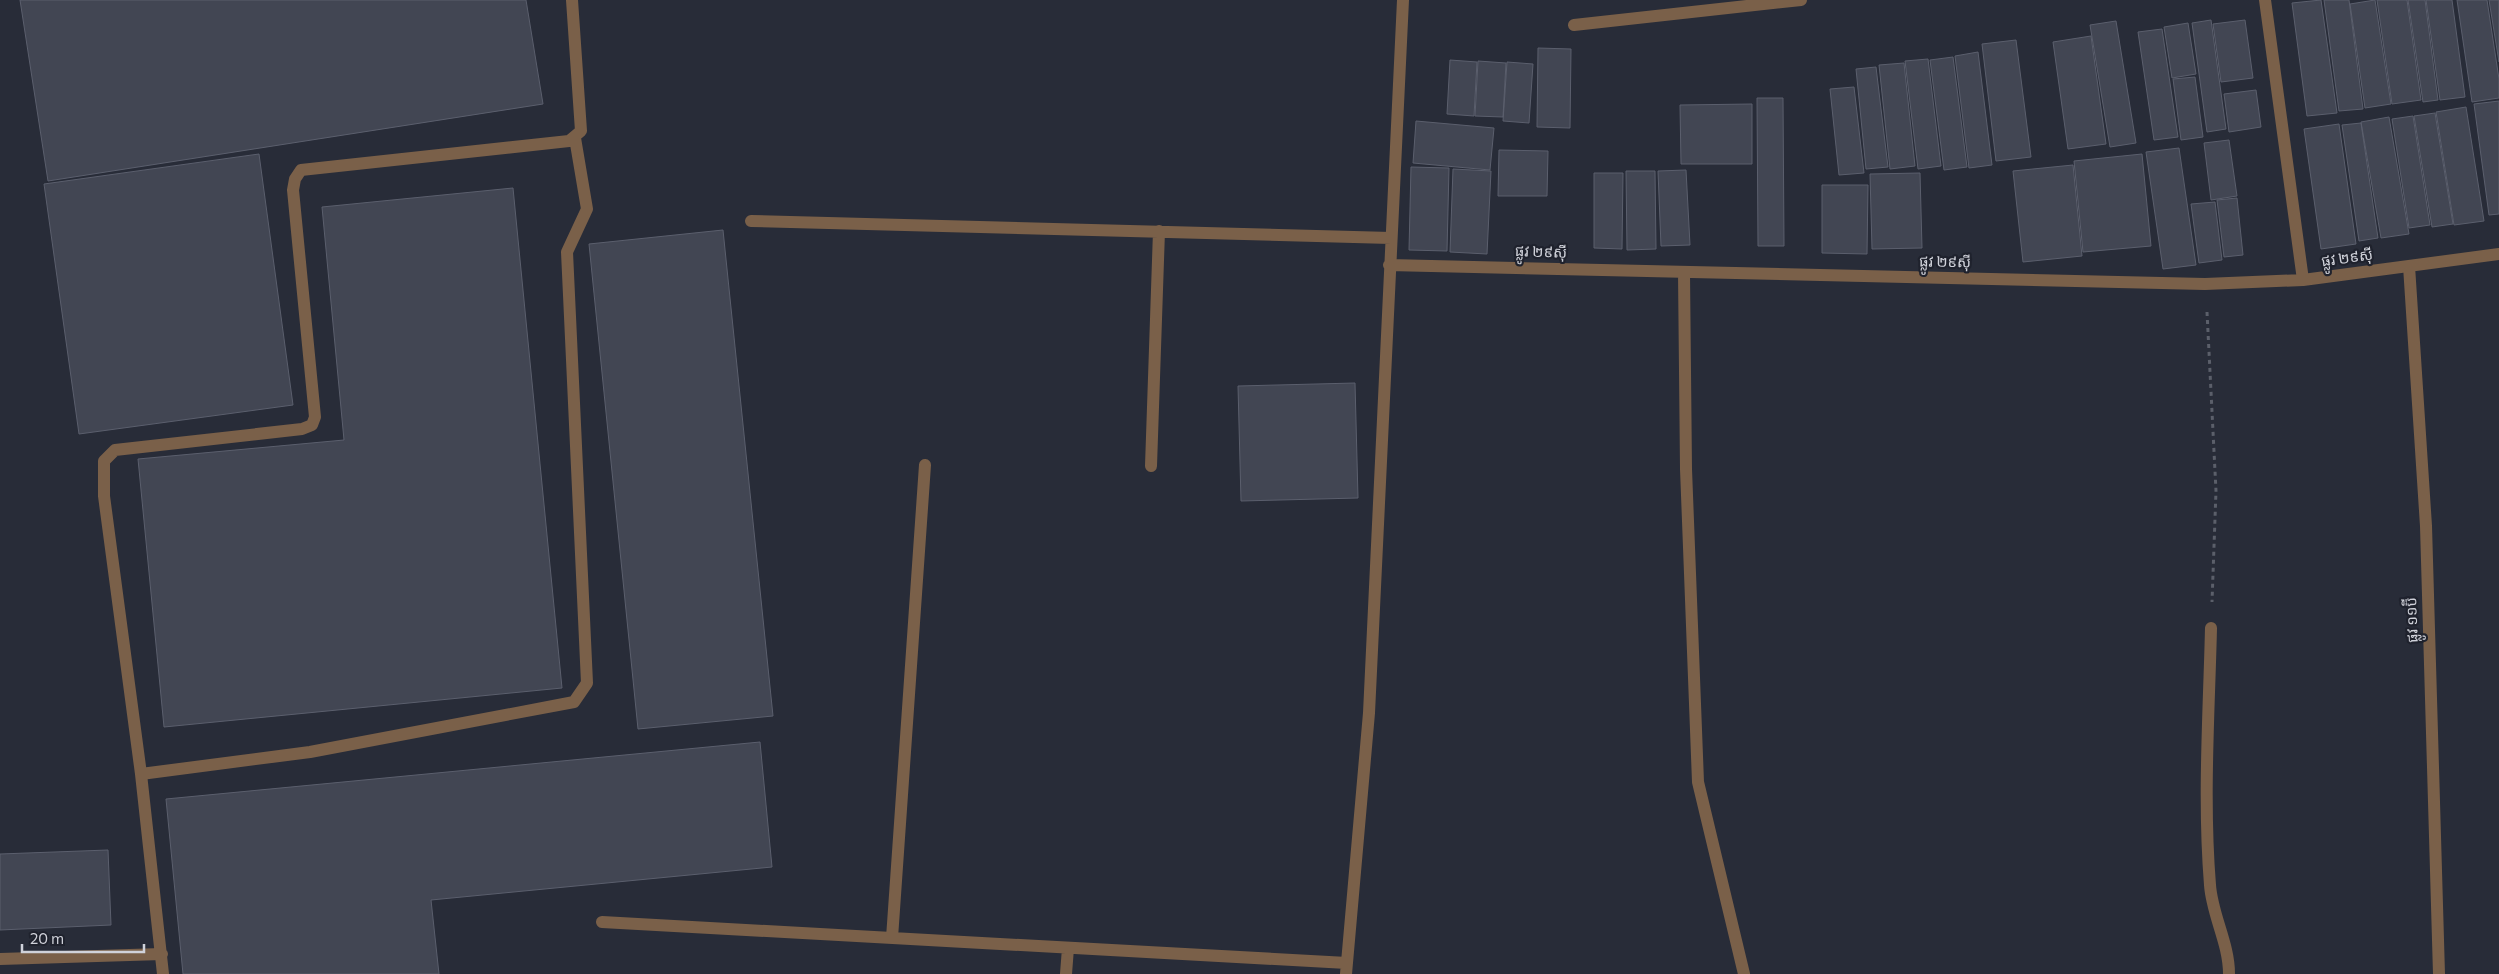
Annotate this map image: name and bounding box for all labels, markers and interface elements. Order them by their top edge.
street label: ផ្លូវ ២៩ស៊ី [1515,241,1567,266]
street label: ផ្លូវ ២៩ស៊ី [2320,244,2375,275]
street label: ផ្លូវ ២៩ស៊ី [1919,252,1971,276]
street label: ផ្លូវ ១១ប៊ី [2401,597,2426,643]
scale bar [22,922,145,954]
text: 20 m [30,929,64,947]

